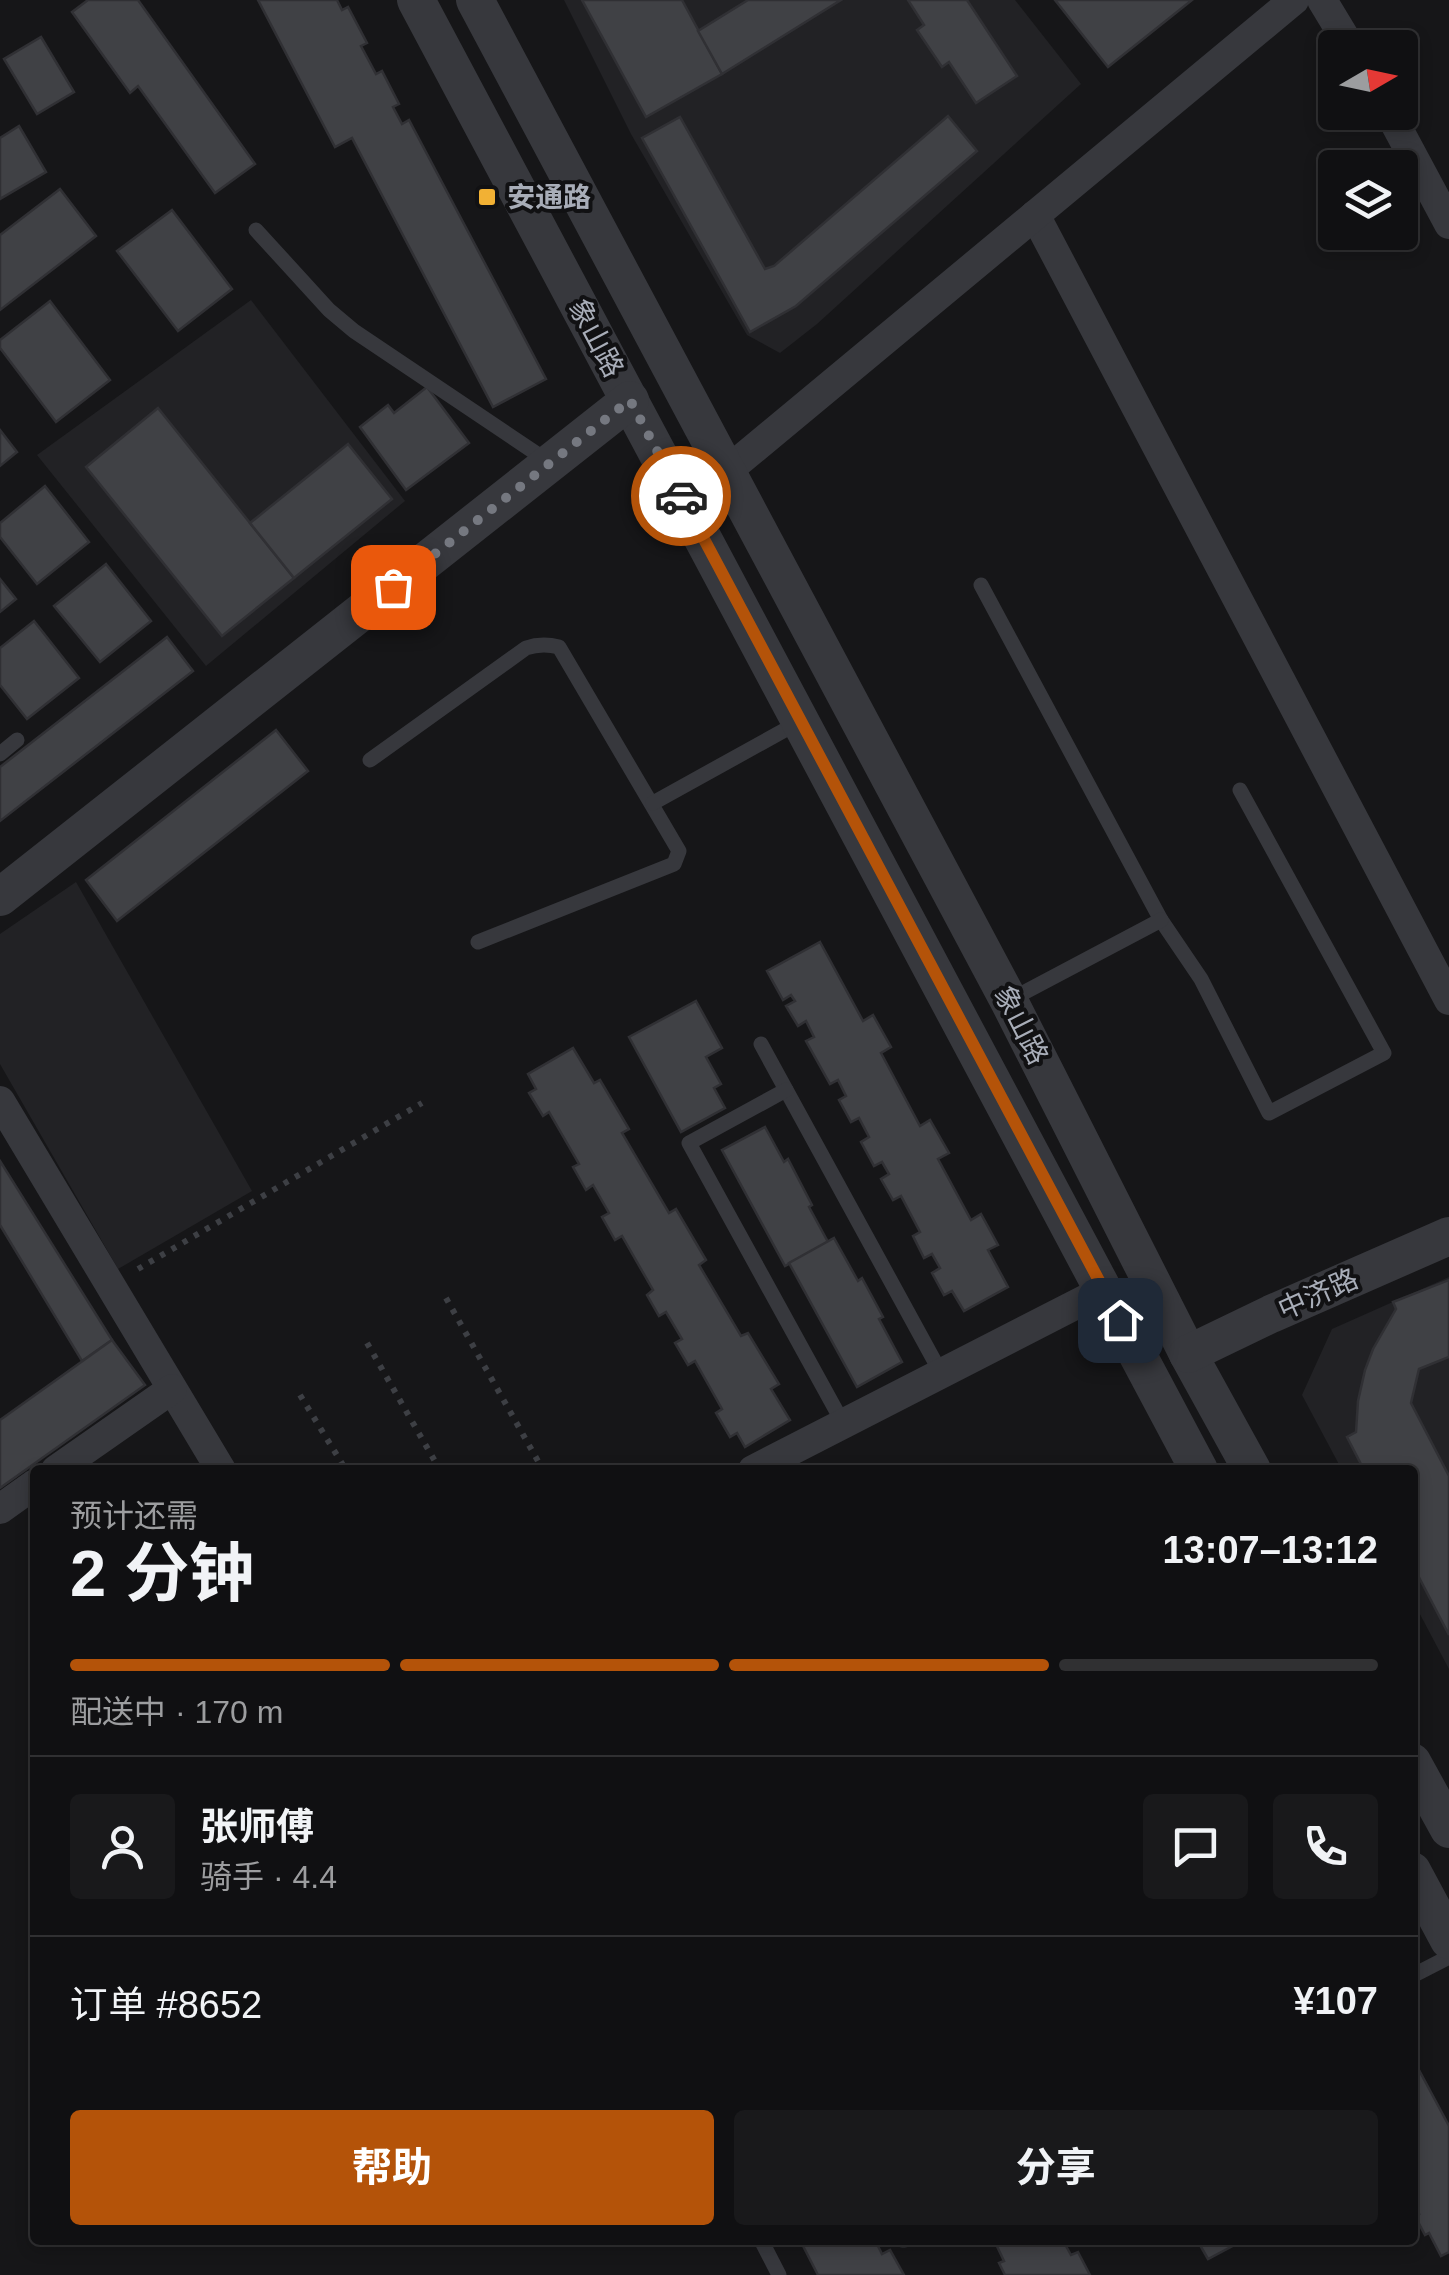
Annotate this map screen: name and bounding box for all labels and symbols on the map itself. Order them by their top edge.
north arrow [1318,30,1418,130]
place label: 安通路 [507,182,591,213]
marker: 安通路 [476,186,498,208]
street label: 象山路 [563,294,629,382]
courier [631,446,731,546]
pin [351,545,436,630]
street label: 象山路 [988,981,1054,1069]
street label: 中济路 [1273,1263,1363,1325]
pin [1078,1278,1163,1363]

